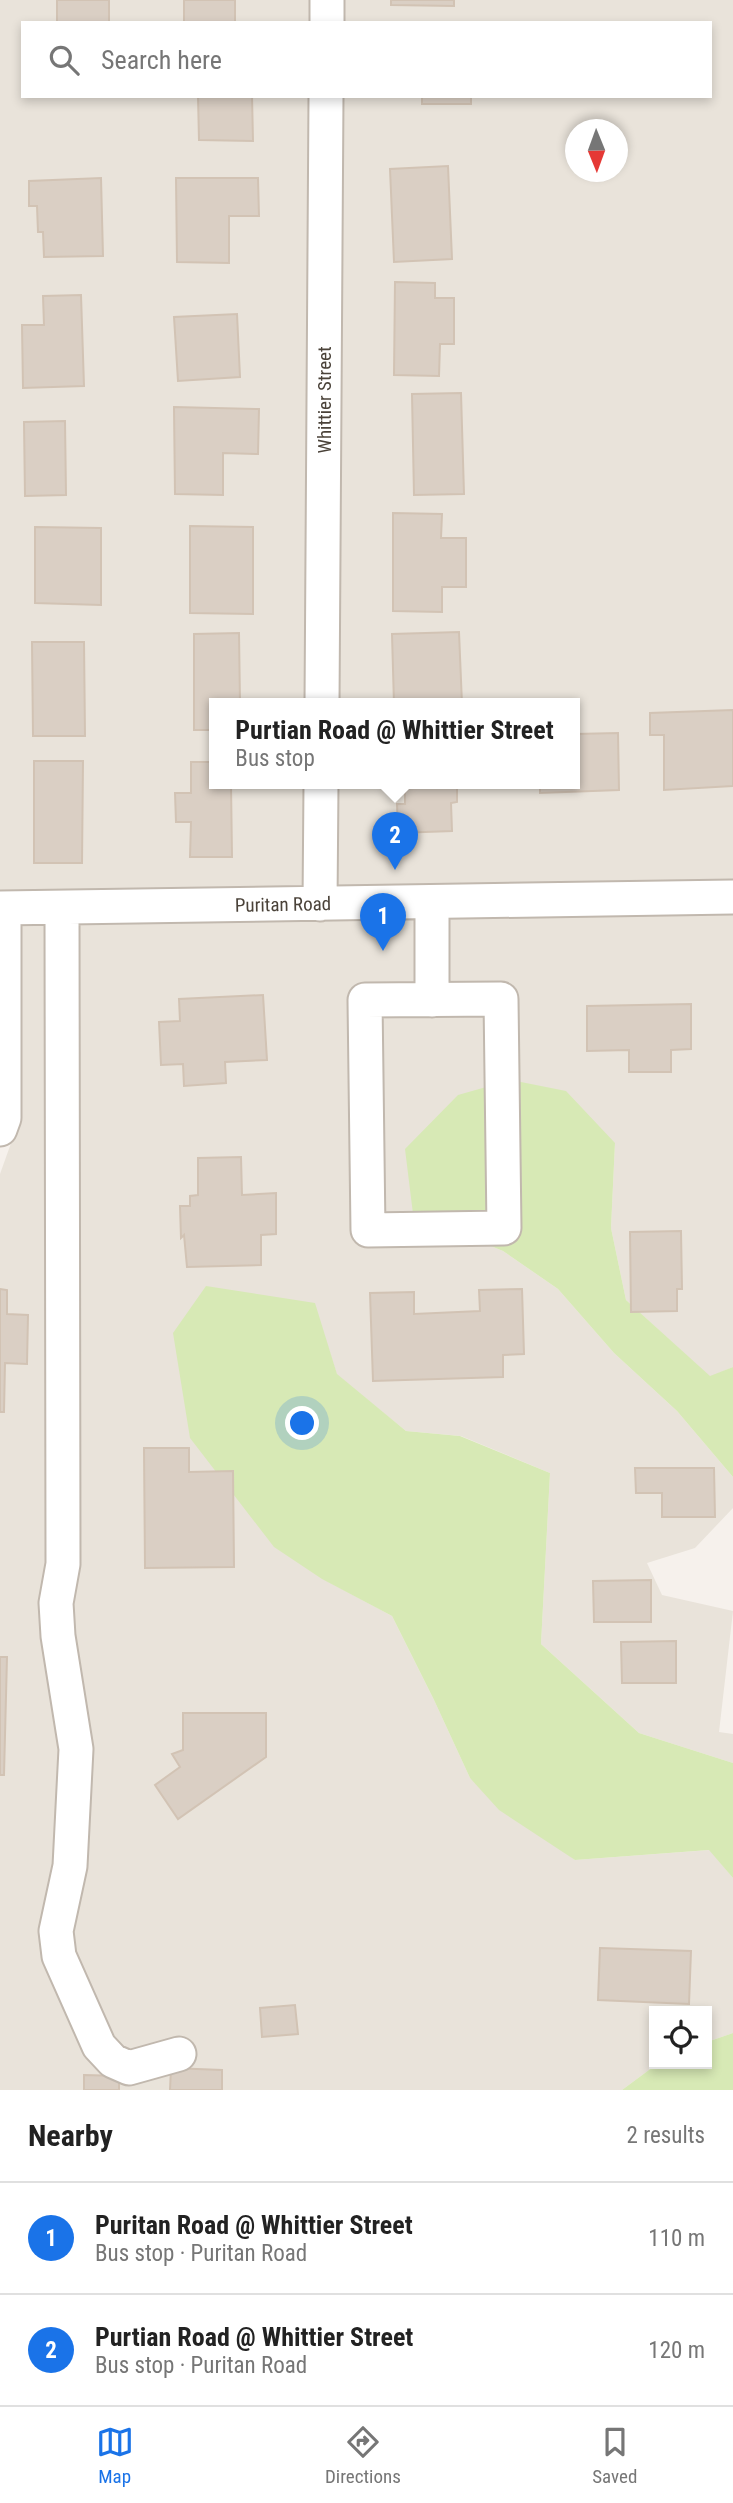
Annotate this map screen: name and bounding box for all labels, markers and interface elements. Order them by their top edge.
search box [21,21,712,98]
icon: search [45,41,83,79]
text: Search here [101,45,222,75]
north arrow [565,119,628,182]
street label: Whittier Street [313,346,336,454]
popup [209,698,580,789]
text: Purtian Road @ Whittier Street [235,715,554,745]
text: Bus stop [235,745,315,772]
pin: 2 [372,812,418,870]
street label: Puritan Road [235,892,331,917]
pin: 1 [360,893,406,951]
your location [285,1406,319,1440]
map controls [649,2006,712,2069]
button: locate [649,2006,712,2069]
text: Nearby [28,2118,113,2153]
text: 2 results [627,2122,705,2149]
text: Puritan Road @ Whittier Street [95,2210,413,2240]
text: 1 [45,2225,57,2252]
text: 110 m [648,2225,705,2252]
text: Bus stop · Puritan Road [95,2240,307,2267]
text: Purtian Road @ Whittier Street [95,2322,413,2352]
text: 2 [45,2337,57,2364]
text: 120 m [648,2337,705,2364]
text: Bus stop · Puritan Road [95,2352,307,2379]
tab: Map [96,2423,134,2488]
tab: Directions [325,2423,401,2488]
tab: Saved [592,2423,637,2488]

